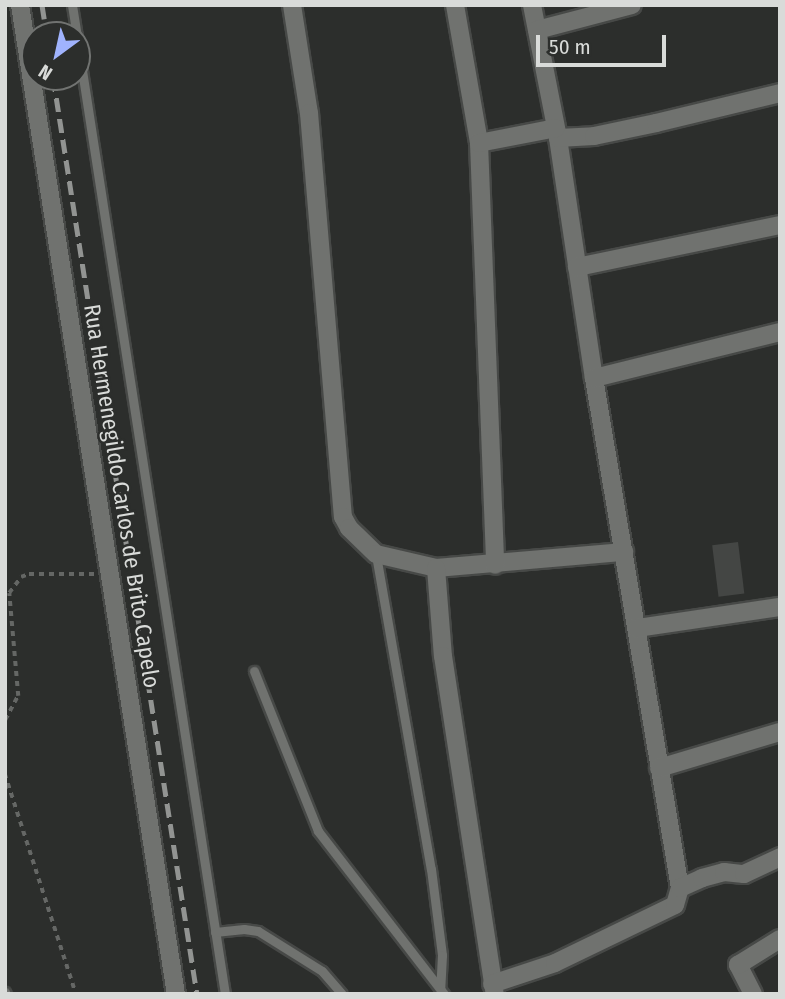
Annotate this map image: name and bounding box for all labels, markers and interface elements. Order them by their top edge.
north arrow [21,21,91,91]
scale bar [540,21,670,65]
text: 50 m [549,34,591,60]
text: N [34,60,56,85]
street label: Rua Hermenegildo Carlos de Brito Capelo [78,302,166,690]

